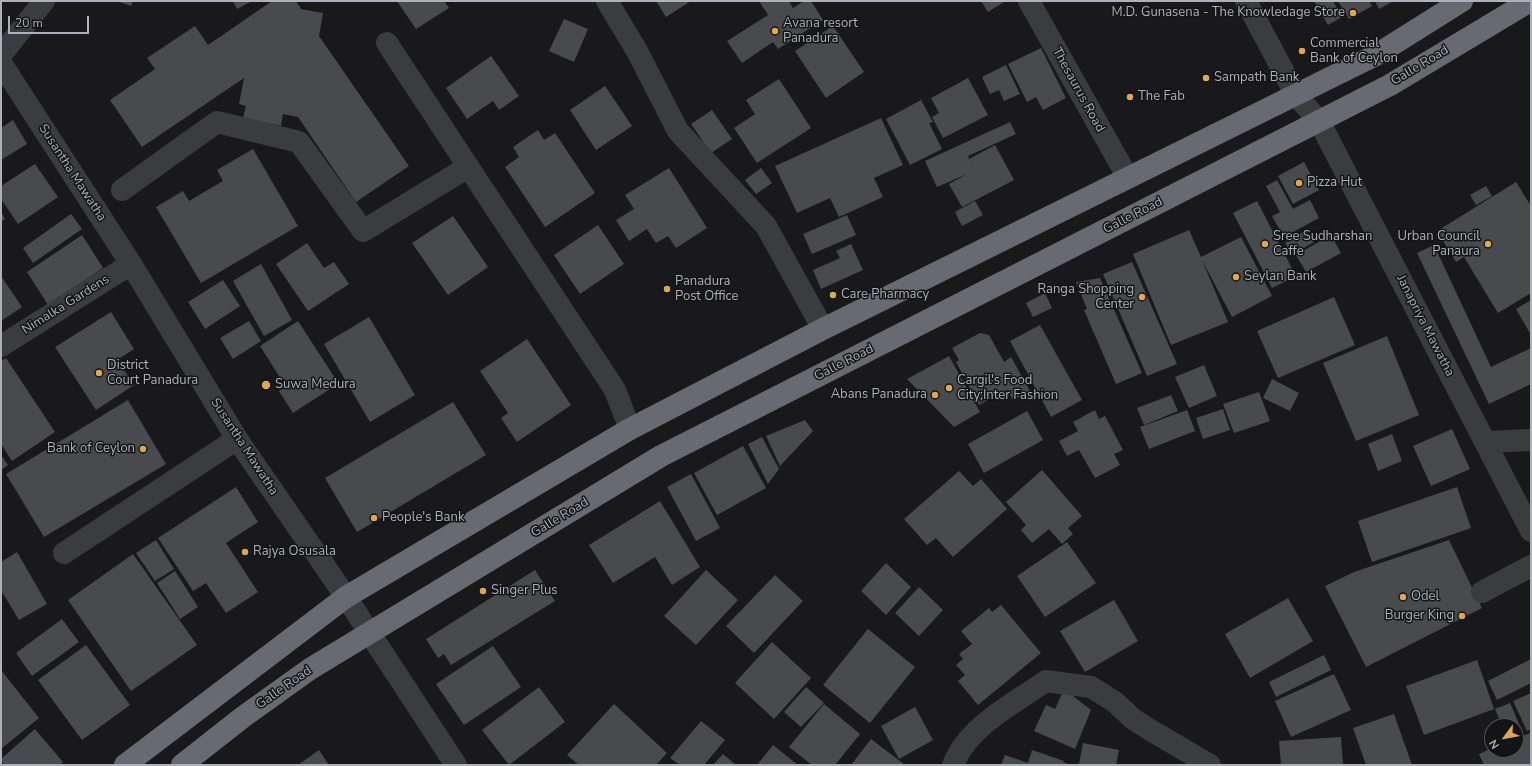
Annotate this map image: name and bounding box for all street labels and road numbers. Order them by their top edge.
street label: Galle Road [1388,43,1452,89]
street label: Thesaurus Road [1048,45,1108,135]
street label: Susantha Mawatha [35,122,109,224]
street label: Galle Road [1101,194,1165,238]
street label: Nimalka Gardens [19,272,113,338]
street label: Janapriya Mawatha [1393,273,1457,379]
street label: Galle Road [812,341,876,385]
street label: Susantha Mawatha [207,396,281,498]
street label: Galle Road [528,495,592,541]
street label: Galle Road [253,663,315,713]

